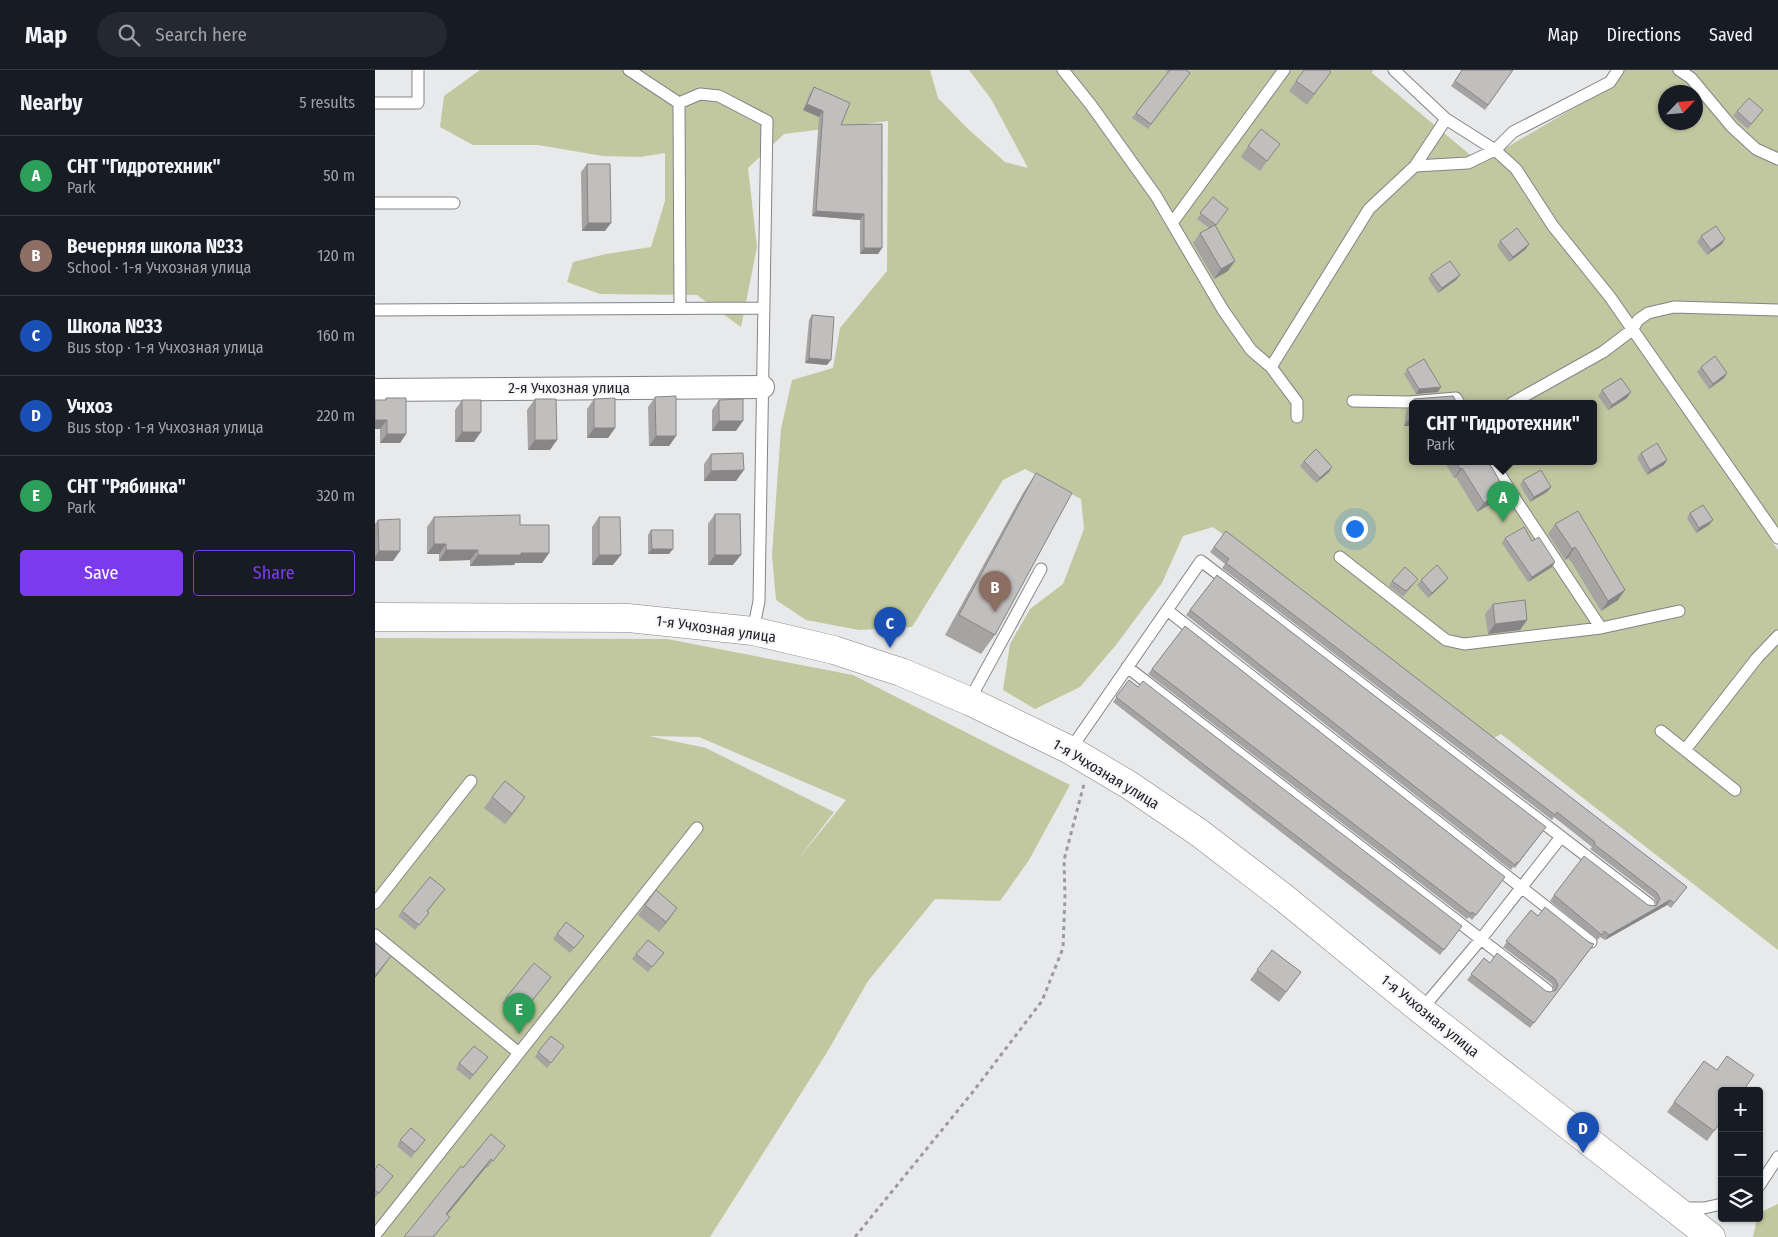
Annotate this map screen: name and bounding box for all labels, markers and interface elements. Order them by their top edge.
search box [97,12,447,57]
text: Map [25,21,67,49]
icon: search [115,21,143,49]
text: Search here [155,23,247,46]
text: Map [1547,24,1579,46]
text: Directions [1607,24,1681,46]
text: Saved [1709,24,1753,46]
north arrow [1658,85,1703,130]
text: Nearby [20,90,82,116]
text: 5 results [299,93,355,112]
text: СНТ "Гидротехник" [67,155,221,178]
text: A [32,166,40,185]
text: 50 m [323,166,355,185]
text: Park [67,178,95,197]
text: Вечерняя школа №33 [67,235,243,258]
text: B [32,246,40,265]
text: 120 m [317,246,355,265]
text: School · 1-я Учхозная улица [67,258,251,277]
text: Школа №33 [67,315,162,338]
text: C [32,326,40,345]
text: 160 m [316,326,355,345]
text: Bus stop · 1-я Учхозная улица [67,338,264,357]
street label: 2-я Учхозная улица [508,379,630,397]
text: Учхоз [67,395,113,418]
popup [1409,400,1597,465]
text: D [31,406,41,425]
text: 220 m [316,406,355,425]
text: СНТ "Гидротехник" [1426,412,1580,435]
text: Bus stop · 1-я Учхозная улица [67,418,264,437]
text: Park [1426,435,1455,454]
text: СНТ "Рябинка" [67,475,186,498]
pin: A [1487,481,1519,522]
text: E [32,486,40,505]
text: 320 m [316,486,355,505]
text: Park [67,498,95,517]
your location [1342,516,1368,542]
button: Save [20,550,183,596]
button: Share [193,550,355,596]
pin: B [979,571,1011,612]
pin: C [874,607,906,648]
street label: 1-я Учхозная улица [655,612,777,646]
street label: 1-я Учхозная улица [1050,735,1162,813]
street label: 1-я Учхозная улица [1377,971,1483,1061]
pin: E [503,993,535,1034]
map controls [1718,1087,1763,1222]
button: + [1718,1087,1763,1132]
pin: D [1567,1112,1599,1153]
button: − [1718,1132,1763,1177]
button: layers [1718,1177,1763,1222]

